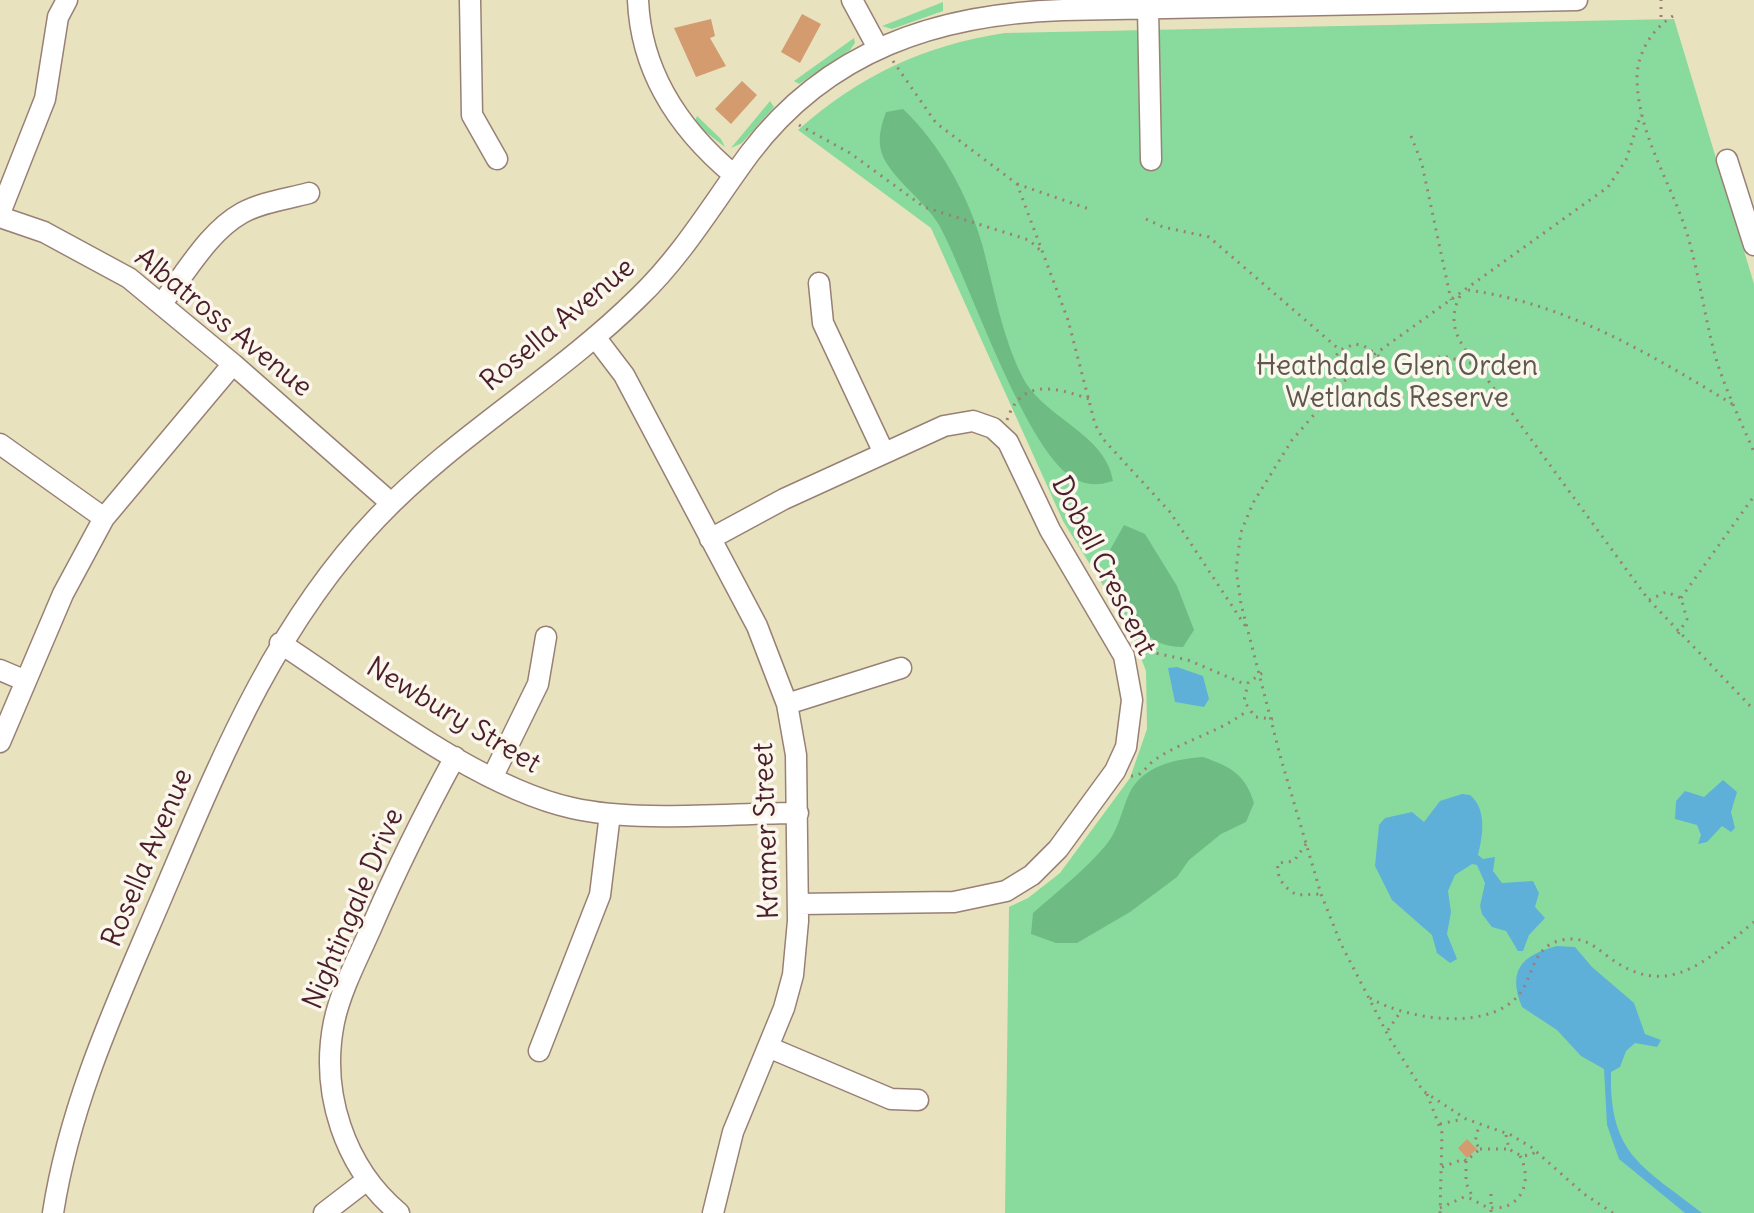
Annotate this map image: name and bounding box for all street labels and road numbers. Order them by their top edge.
street label: Albatross Avenue [128,241,318,405]
street label: Rosella Avenue [474,251,642,399]
street label: Dobell Crescent [1043,471,1163,661]
street label: Newbury Street [360,651,546,781]
street label: Kramer Street [747,742,787,920]
street label: Rosella Avenue [95,764,201,952]
street label: Nightingale Drive [297,804,411,1014]

